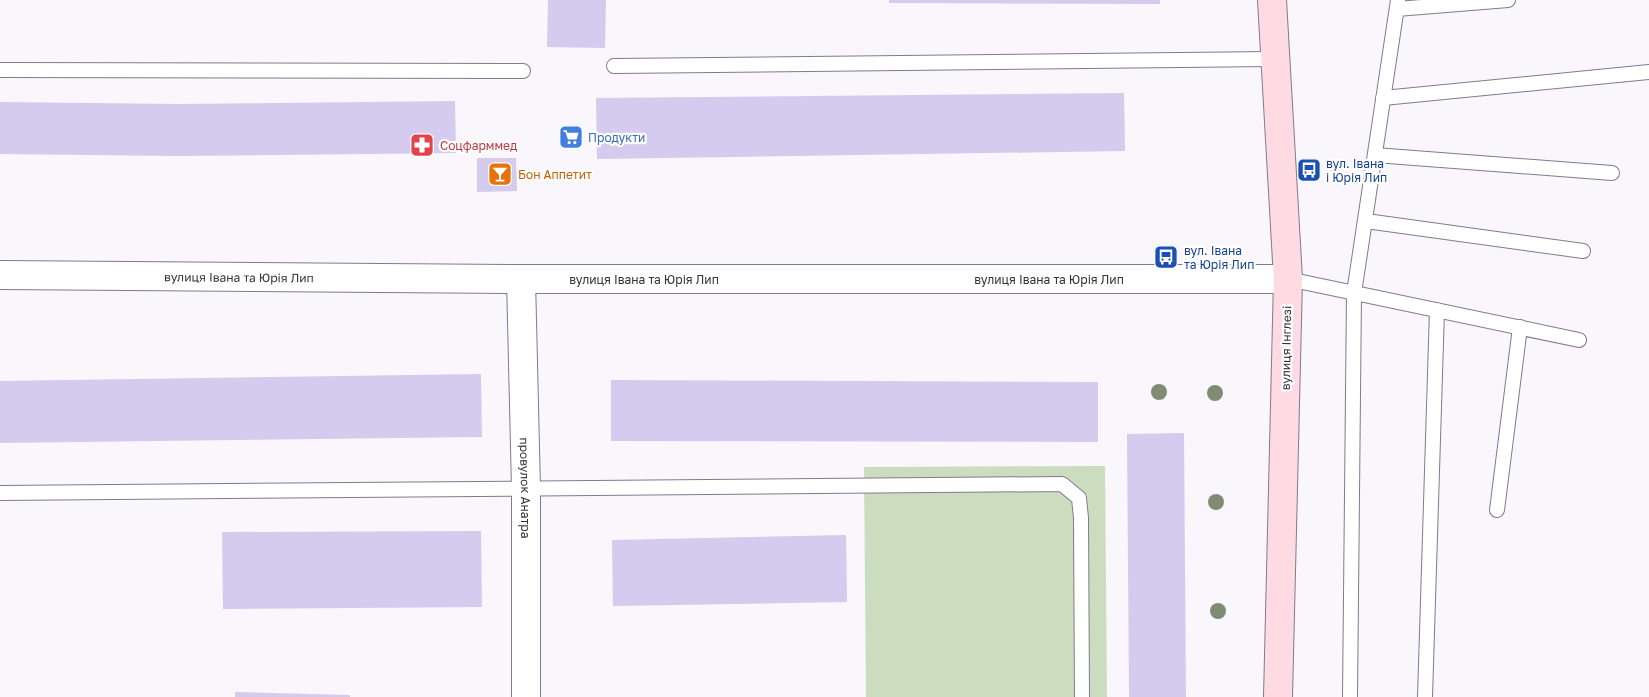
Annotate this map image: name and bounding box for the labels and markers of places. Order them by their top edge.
supermarket icon: Продукти [558,124,584,150]
place label: Продукти [588,130,645,145]
pharmacy icon: Соцфарммед [409,132,435,158]
place label: Соцфарммед [440,138,517,153]
place label: вул. Івана і Юрія Лип [1326,156,1387,185]
bus stop icon: вул. Івана і Юрія Лип [1296,157,1322,183]
bar icon: Бон Аппетит [487,161,513,187]
place label: Бон Аппетит [518,167,592,182]
place label: вул. Івана та Юрія Лип [1184,243,1254,272]
bus stop icon: вул. Івана та Юрія Лип [1153,244,1179,270]

